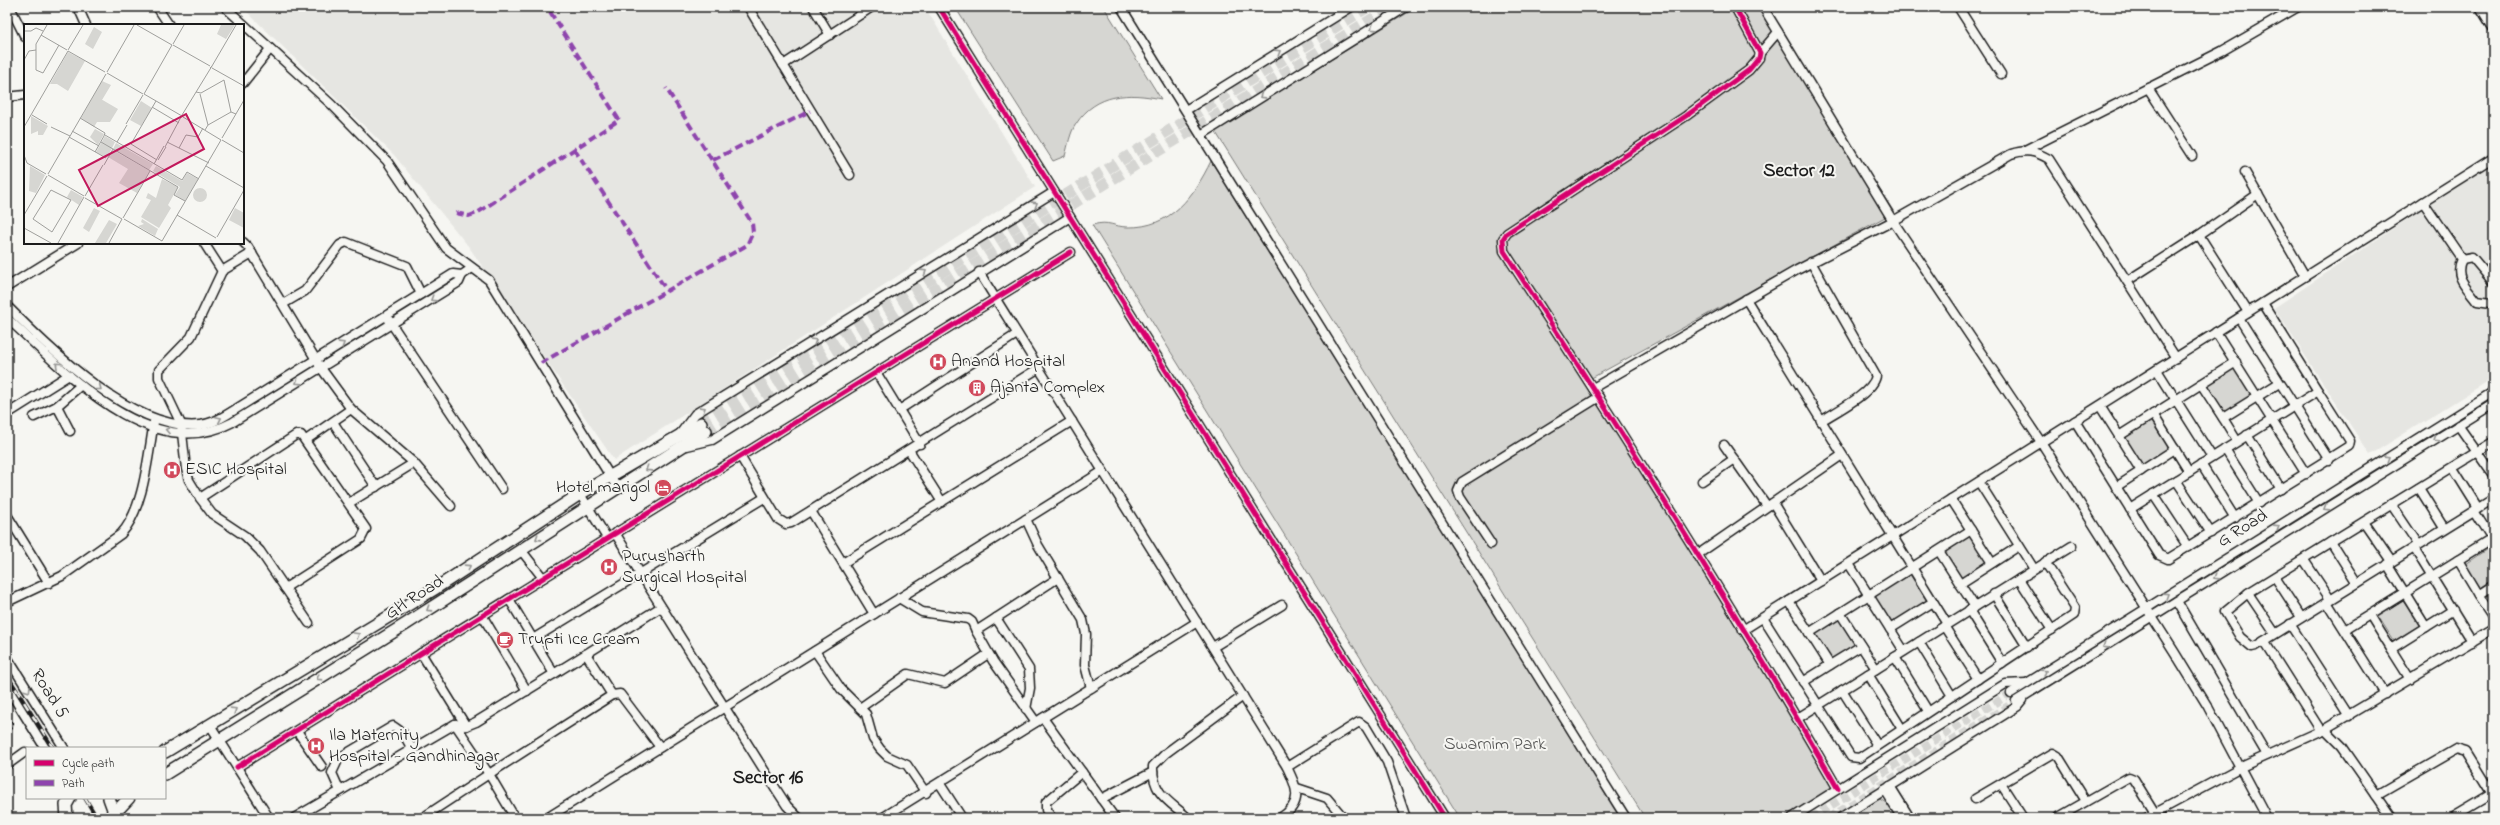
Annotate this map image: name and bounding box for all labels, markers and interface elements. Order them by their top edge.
one-way arrow [1370,23,1377,30]
inset map [24,24,244,244]
one-way arrow [1274,49,1281,57]
one-way arrow [1259,91,1266,99]
district label: Sector 12 [1763,158,1835,185]
one-way arrow [1031,201,1038,209]
one-way arrow [920,270,927,277]
one-way arrow [430,294,437,301]
one-way arrow [810,338,817,346]
one-way arrow [337,341,344,348]
place label: Anand Hospital [951,349,1065,375]
hospital icon: Anand Hospital [928,352,948,372]
one-way arrow [55,362,63,370]
place label: Ajanta Complex [990,375,1105,401]
one-way arrow [295,377,302,384]
building icon: Ajanta Complex [967,378,987,398]
one-way arrow [94,383,101,390]
one-way arrow [699,407,706,414]
one-way arrow [214,416,222,424]
one-way arrow [165,426,172,434]
one-way arrow [2433,435,2440,442]
one-way arrow [2383,455,2390,463]
place label: ESIC Hospital [185,457,287,483]
hospital icon: ESIC Hospital [162,460,182,480]
one-way arrow [645,464,652,472]
place label: Hotel marigol [556,475,650,502]
hotel icon: Hotel marigol [653,478,673,498]
street label: G Road [2213,503,2273,555]
one-way arrow [2323,503,2330,511]
one-way arrow [2273,524,2280,531]
one-way arrow [535,533,542,541]
place label: Purusharth Surgical Hospital [622,544,747,592]
hospital icon: Purusharth Surgical Hospital [599,557,619,577]
one-way arrow [464,564,471,572]
street label: GH Road [380,569,450,627]
one-way arrow [2213,572,2220,580]
one-way arrow [2162,593,2169,600]
one-way arrow [426,604,433,612]
place label: Trupti Ice Cream [518,627,640,653]
cafe icon: Trupti Ice Cream [495,630,515,650]
one-way arrow [353,632,360,639]
one-way arrow [2102,641,2109,648]
street label: Road 5 [24,664,74,724]
one-way arrow [2040,669,2047,677]
one-way arrow [316,674,323,681]
one-way arrow [23,686,31,693]
one-way arrow [230,707,237,715]
place label: Ila Maternity Hospital - Gandhinagar [329,723,500,771]
park label: Swarnim Park [1444,732,1546,758]
hospital icon: Ila Maternity Hospital - Gandhinagar [306,736,326,756]
legend [26,747,166,799]
text: Cycle path [62,755,114,774]
district label: Sector 16 [733,765,804,792]
text: Path [62,775,85,793]

